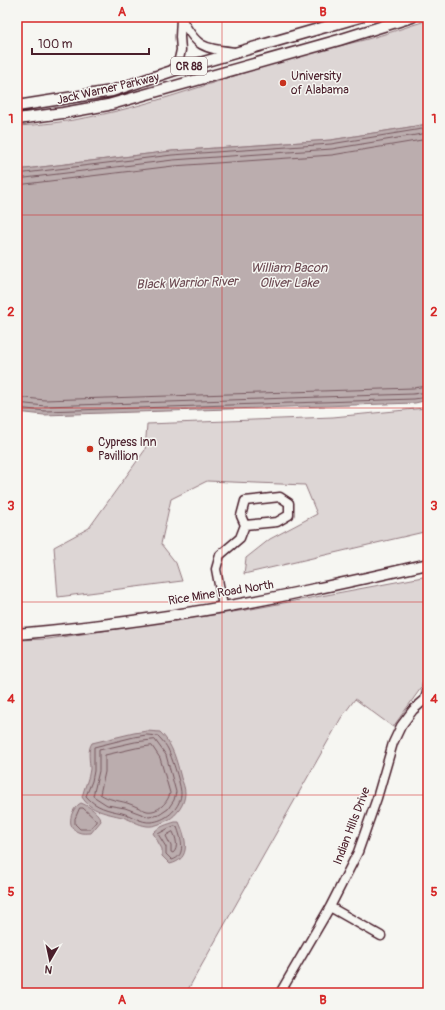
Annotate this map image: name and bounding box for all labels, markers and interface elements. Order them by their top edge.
text: A [118,4,127,20]
text: B [319,4,327,20]
scale bar [32,30,149,56]
text: 100 m [38,37,73,52]
road number: CR 88 [171,57,207,75]
place label: University of Alabama [291,69,349,98]
street label: Jack Warner Parkway [55,70,161,108]
marker: University of Alabama [278,78,288,88]
text: 1 [8,111,14,127]
text: 1 [431,111,437,127]
water label: William Bacon Oliver Lake [251,260,328,291]
water label: Black Warrior River [136,273,240,293]
text: 2 [7,304,15,320]
text: 2 [430,304,438,320]
place label: Cypress Inn Pavillion [98,435,157,464]
marker: Cypress Inn Pavillion [85,444,95,454]
text: 3 [7,498,15,514]
text: 3 [430,498,438,514]
street label: Rice Mine Road North [167,577,275,609]
text: 4 [7,691,15,707]
text: 4 [430,691,438,707]
street label: Indian Hills Drive [330,785,374,867]
text: 5 [7,884,15,900]
text: 5 [430,884,438,900]
north arrow [30,940,70,980]
text: N [43,962,53,976]
text: A [118,992,127,1008]
text: B [319,992,327,1008]

